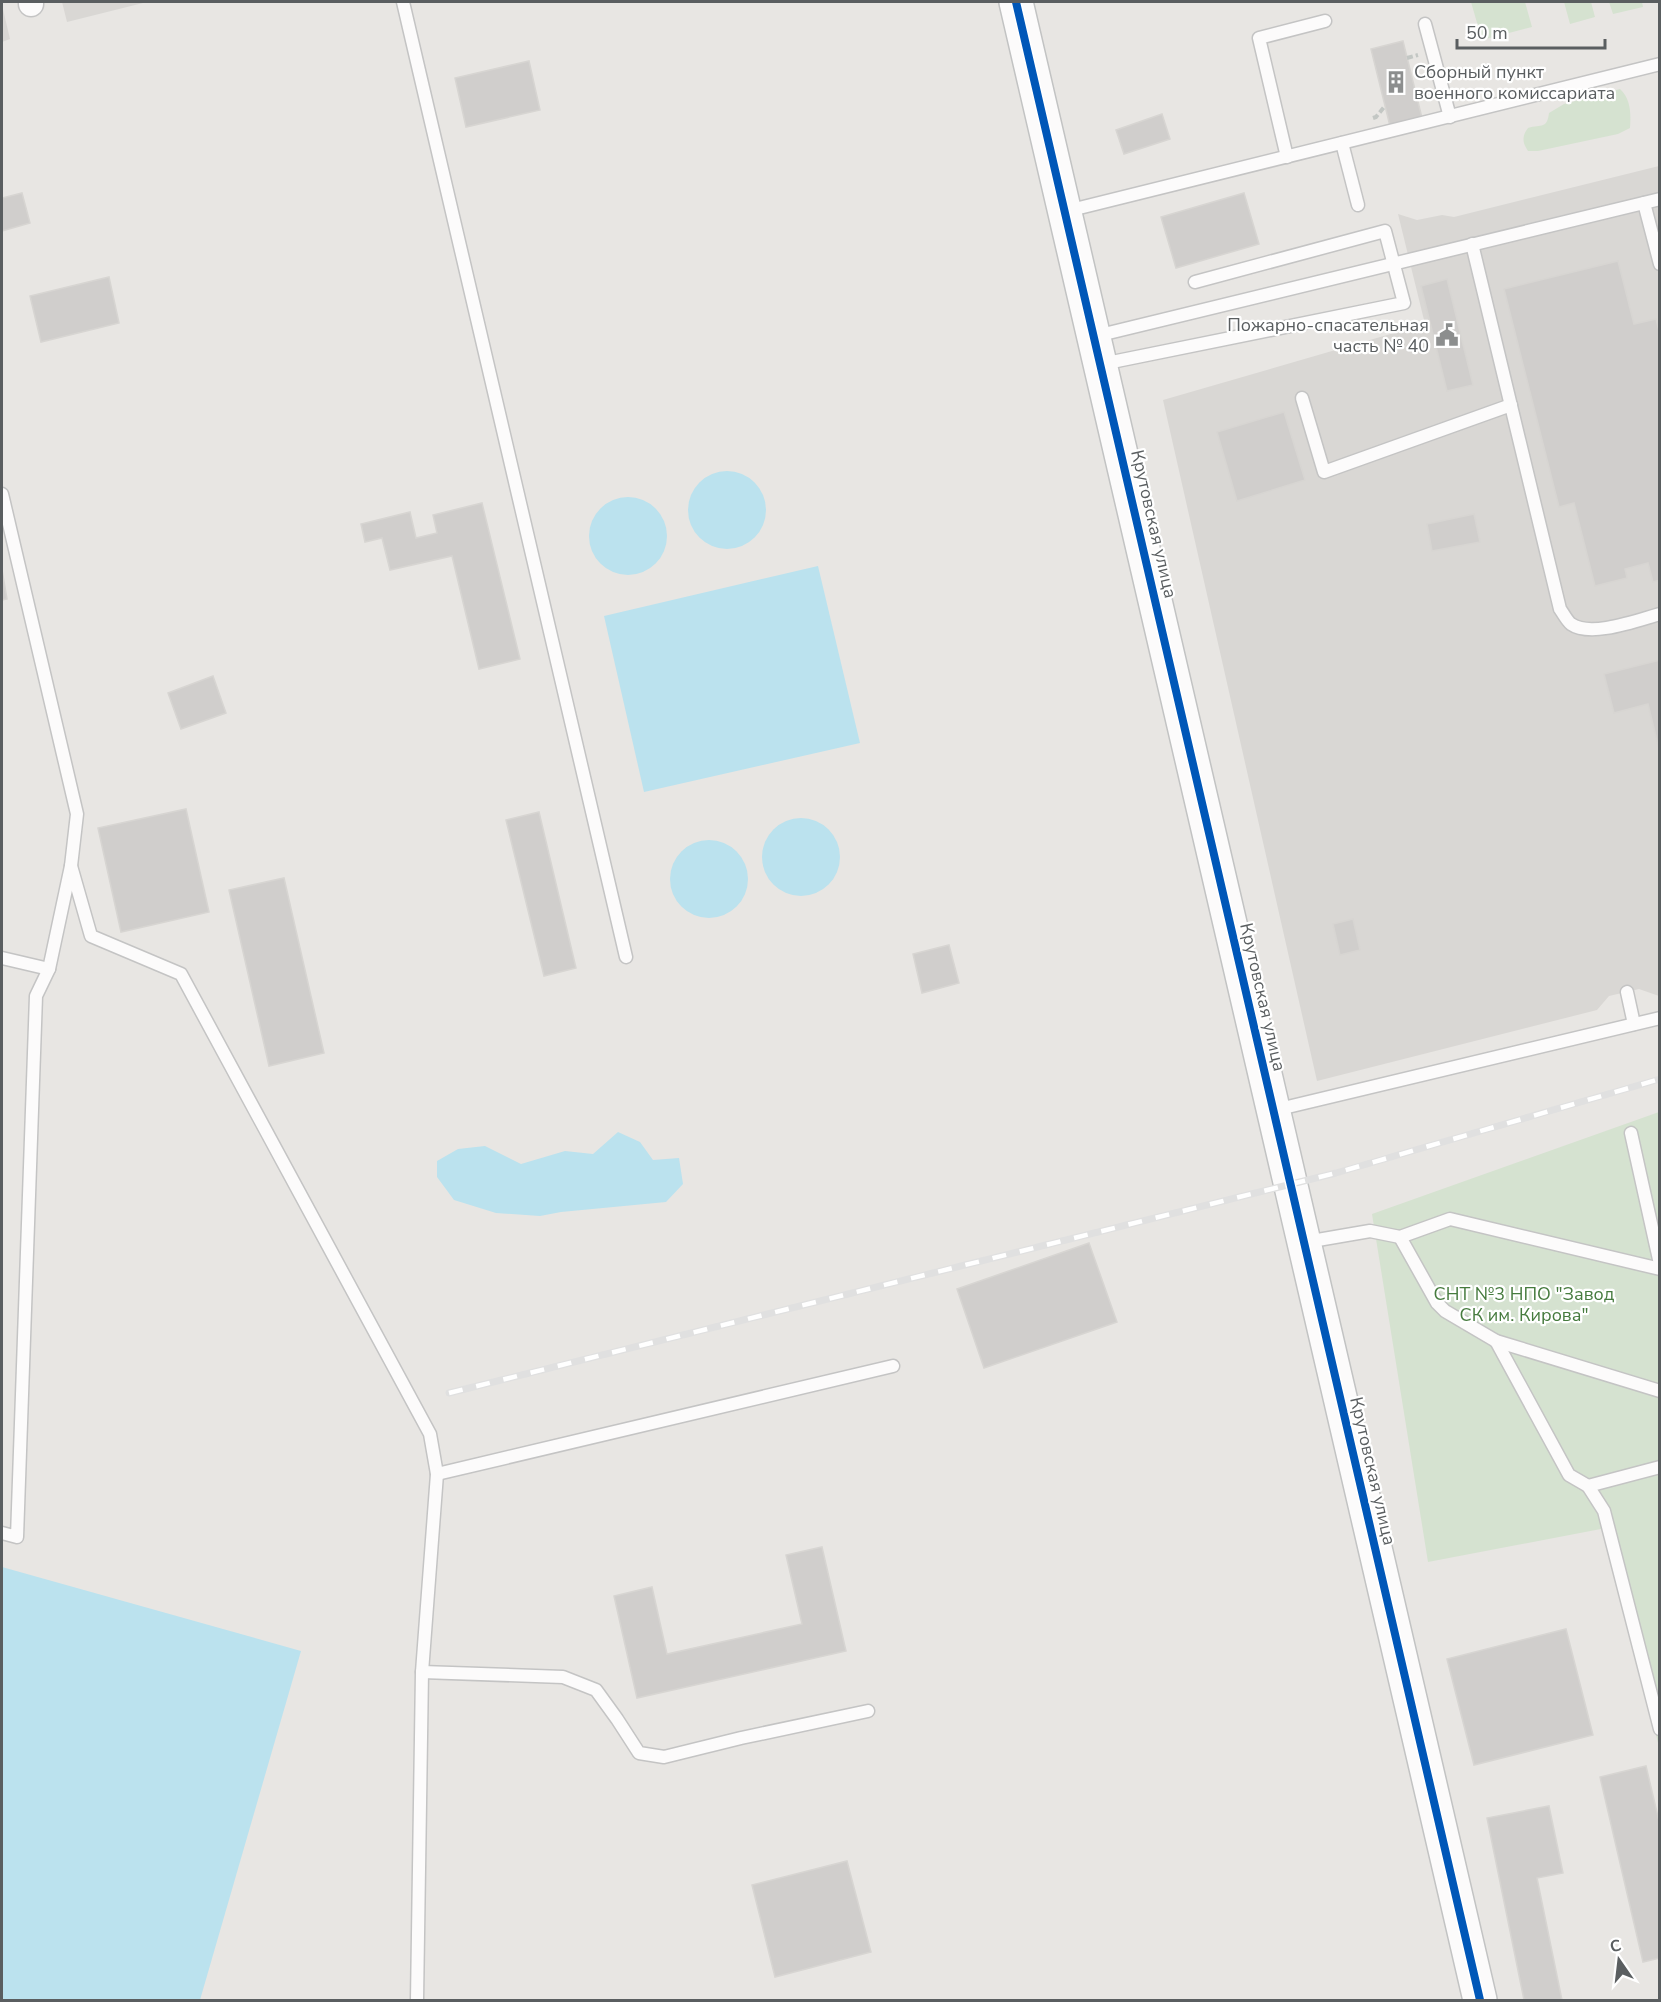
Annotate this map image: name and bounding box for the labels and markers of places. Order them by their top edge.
place label: Сборный пункт военного комиссариата [1414,60,1615,105]
building icon: Сборный пункт военного комиссариата [1383,69,1409,95]
place label: Пожарно-спасательная часть № 40 [1227,313,1429,358]
public building icon: Пожарно-спасательная часть № 40 [1434,322,1460,348]

